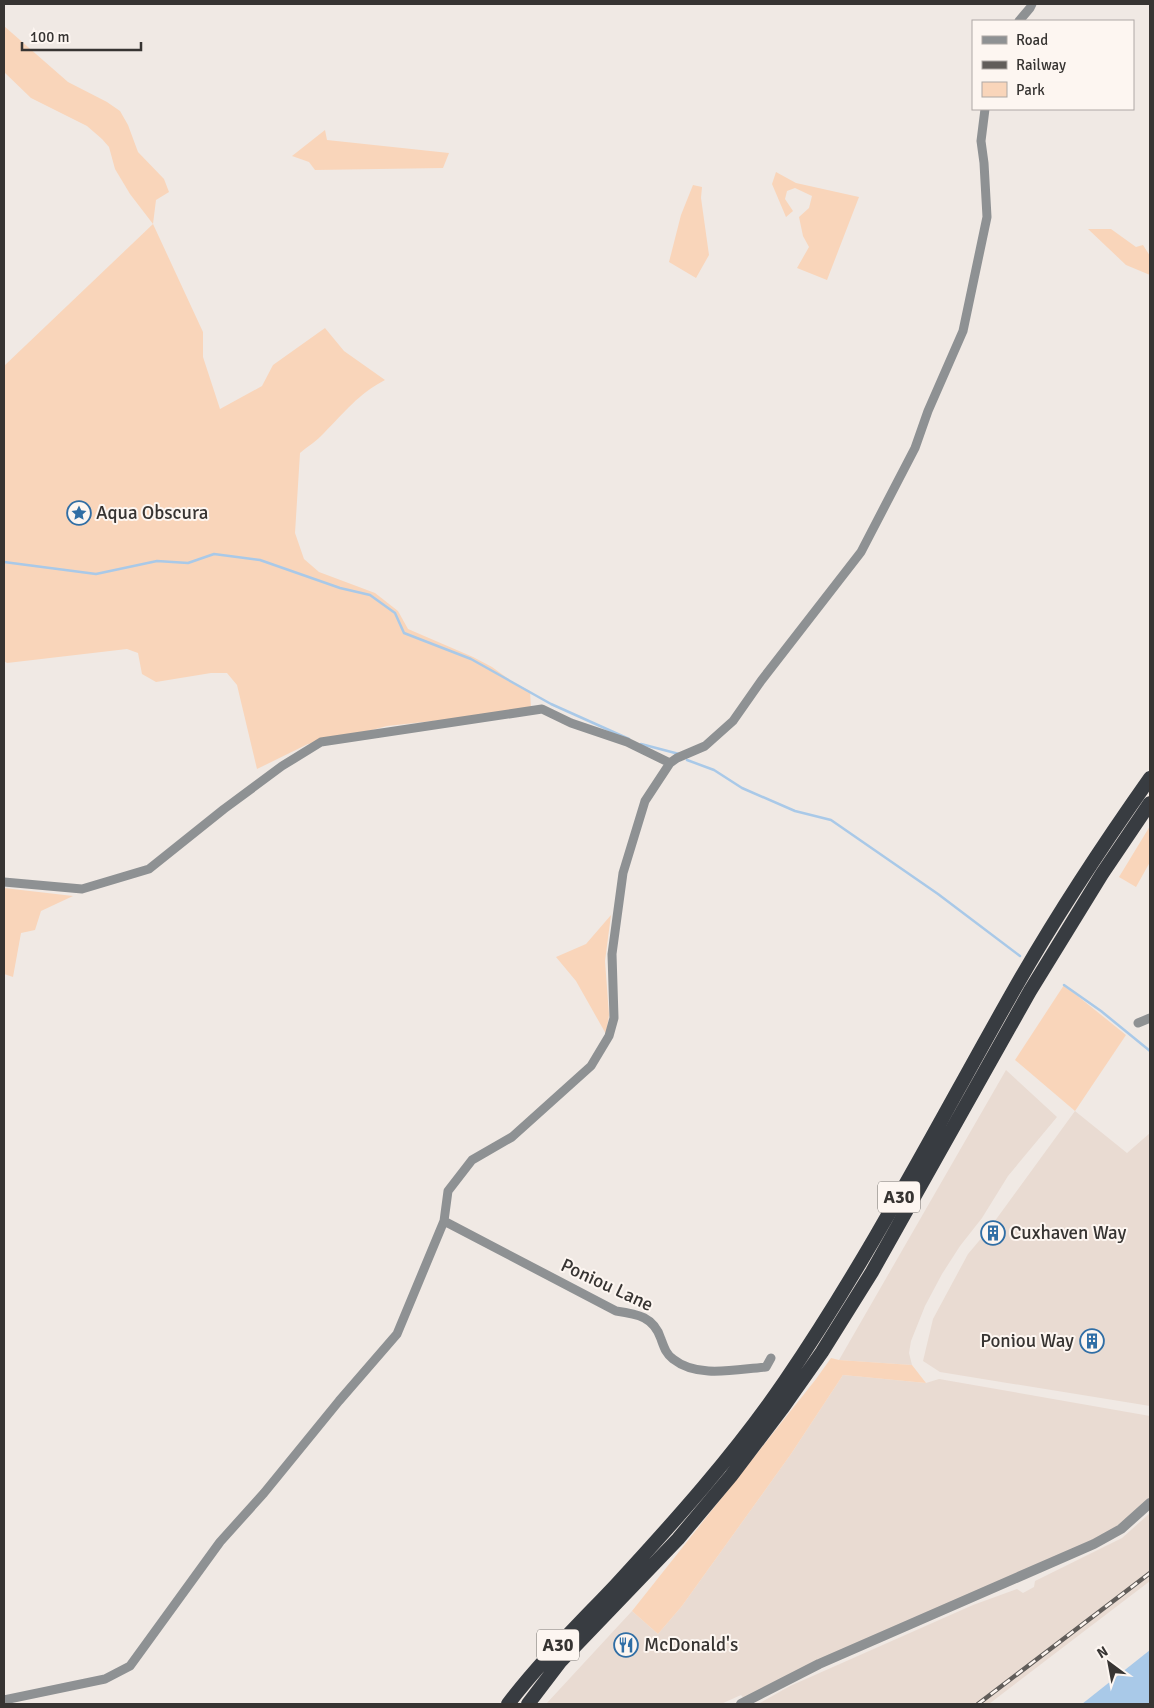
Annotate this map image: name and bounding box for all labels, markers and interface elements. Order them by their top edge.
scale bar [22,20,141,52]
legend [972,20,1134,110]
text: 100 m [30,28,70,46]
text: Road [1016,31,1048,49]
text: Railway [1016,56,1066,74]
text: Park [1016,81,1045,99]
place icon: Aqua Obscura [66,500,92,526]
place label: Aqua Obscura [96,501,208,525]
road number: A30 [878,1182,920,1212]
building icon: Cuxhaven Way [980,1220,1006,1246]
place label: Cuxhaven Way [1010,1221,1126,1245]
street label: Poniou Lane [557,1253,657,1317]
building icon: Poniou Way [1079,1328,1105,1354]
place label: Poniou Way [980,1329,1074,1353]
road number: A30 [537,1630,579,1660]
restaurant icon: McDonald's [613,1632,639,1658]
place label: McDonald's [644,1633,738,1657]
north arrow [1084,1638,1134,1688]
text: N [1094,1643,1111,1662]

